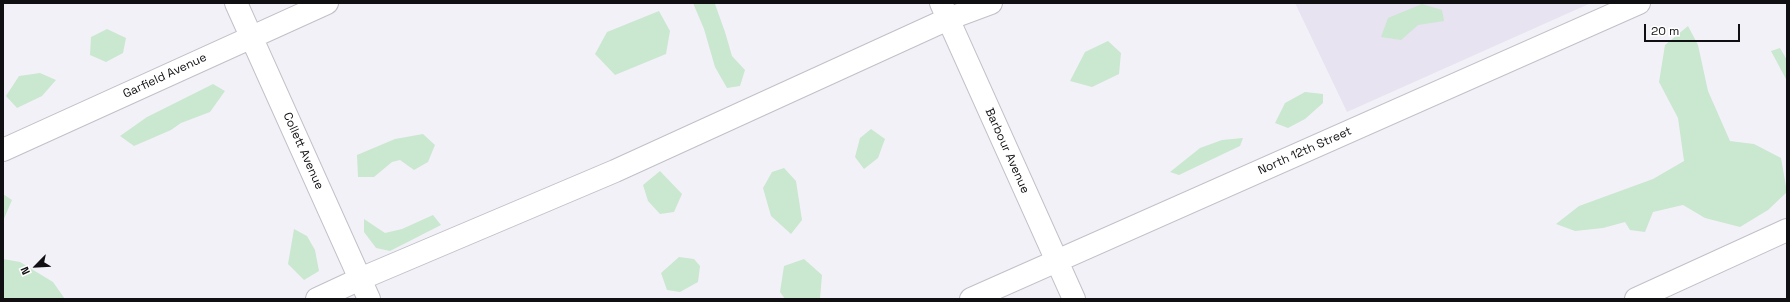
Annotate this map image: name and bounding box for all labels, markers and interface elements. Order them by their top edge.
scale bar [1646,16,1742,42]
text: 20 m [1651,23,1679,39]
street label: Garfield Avenue [121,50,209,102]
street label: Barbour Avenue [982,106,1032,196]
street label: Collett Avenue [280,110,326,192]
street label: North 12th Street [1256,124,1354,178]
north arrow [16,246,56,286]
text: N [17,265,33,277]

